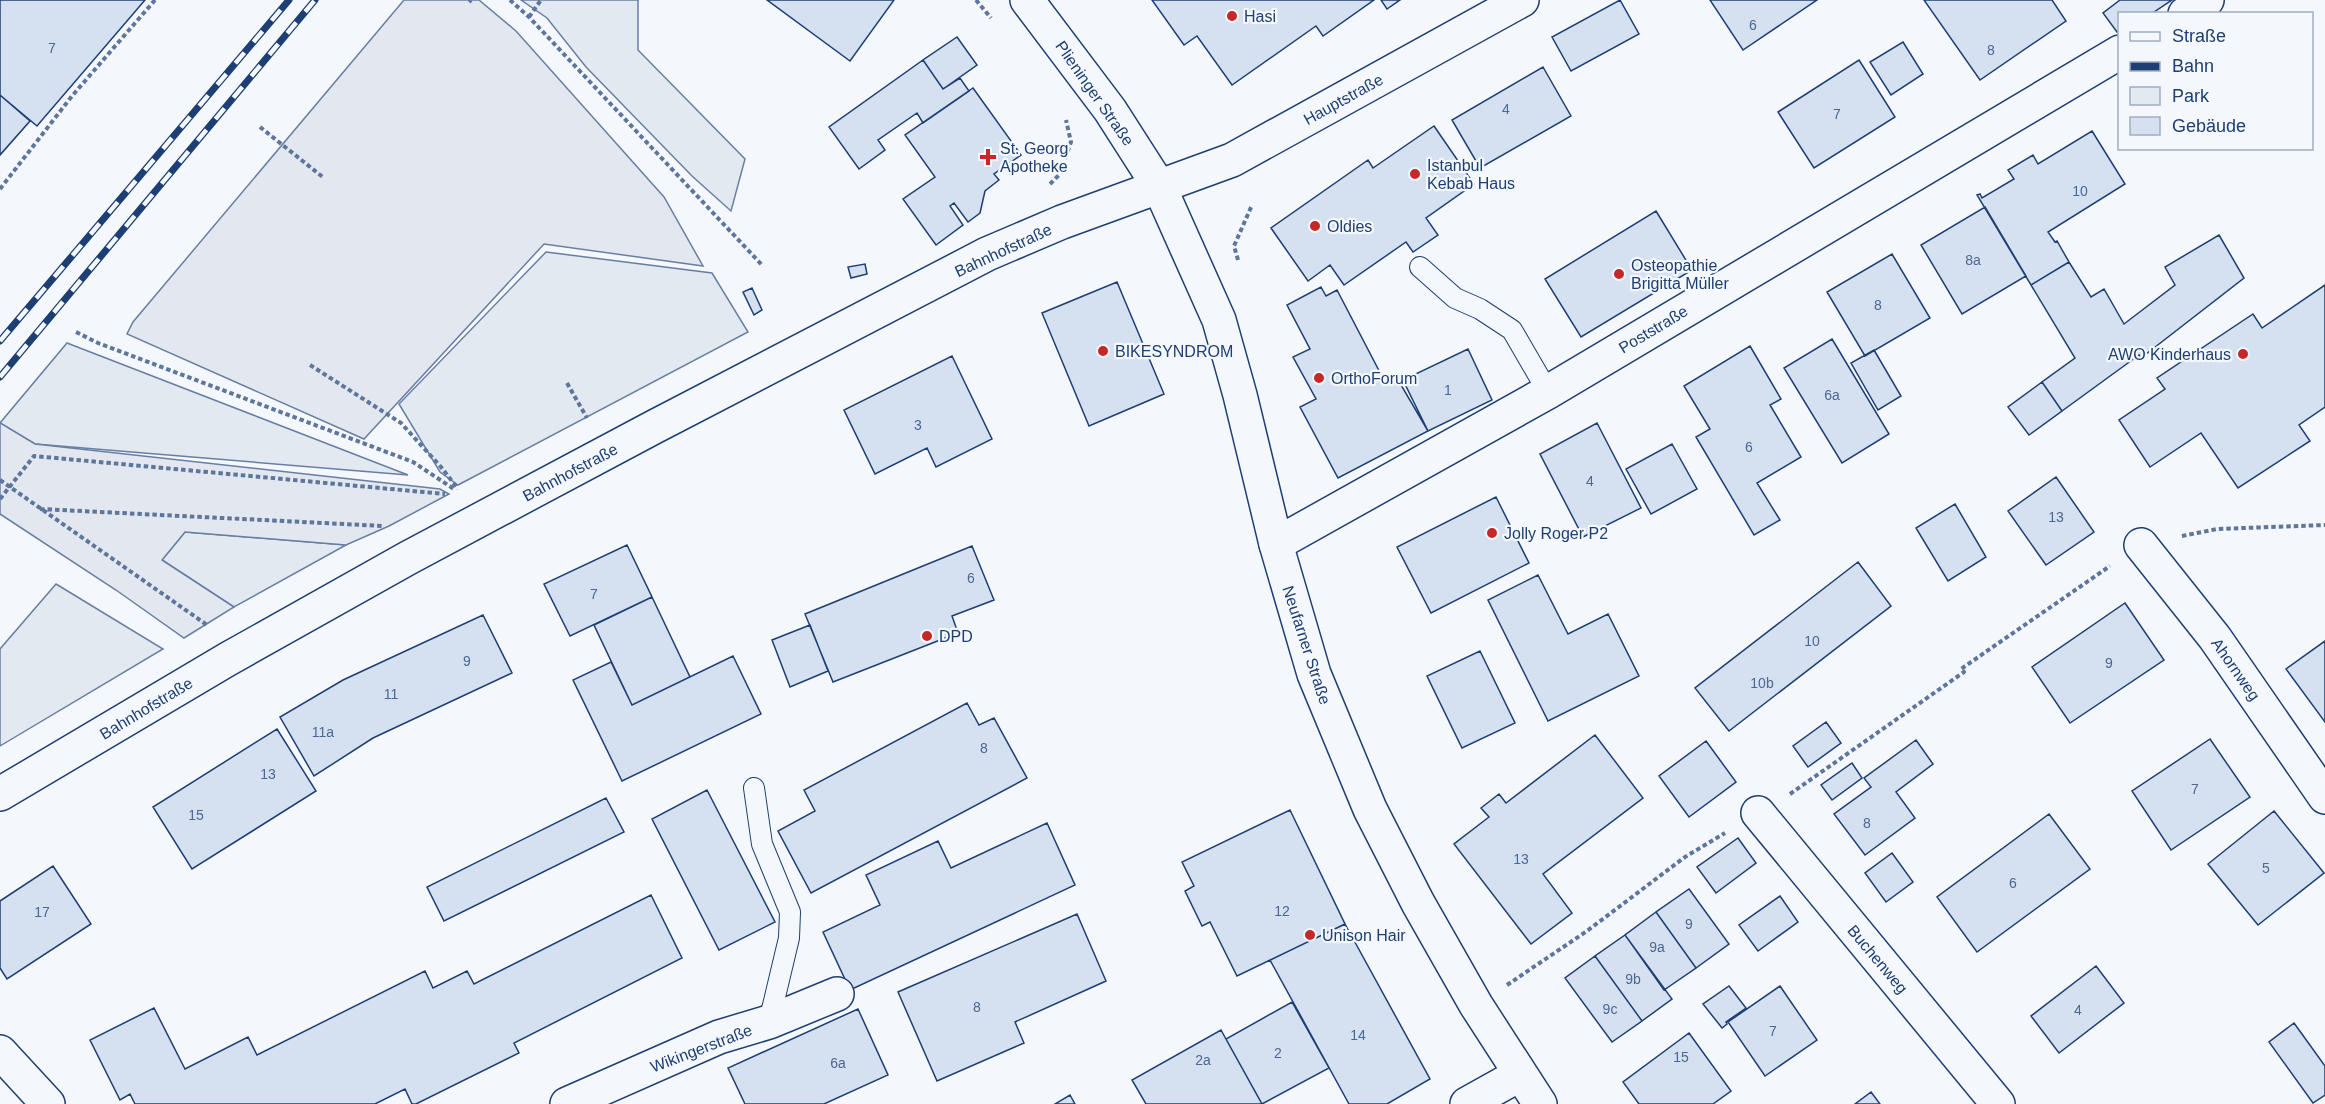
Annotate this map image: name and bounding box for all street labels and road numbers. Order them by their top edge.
street label: Plieninger Straße [1052,38,1137,149]
street label: Hauptstraße [1301,71,1386,128]
street label: Bahnhofstraße [952,221,1054,280]
street label: Poststraße [1616,302,1691,357]
street label: Bahnhofstraße [520,440,621,505]
street label: Neufarner Straße [1279,584,1334,707]
street label: Ahornweg [2208,635,2263,704]
street label: Bahnhofstraße [97,674,196,743]
street label: Buchenweg [1844,922,1911,997]
street label: Wikingerstraße [648,1021,755,1076]

